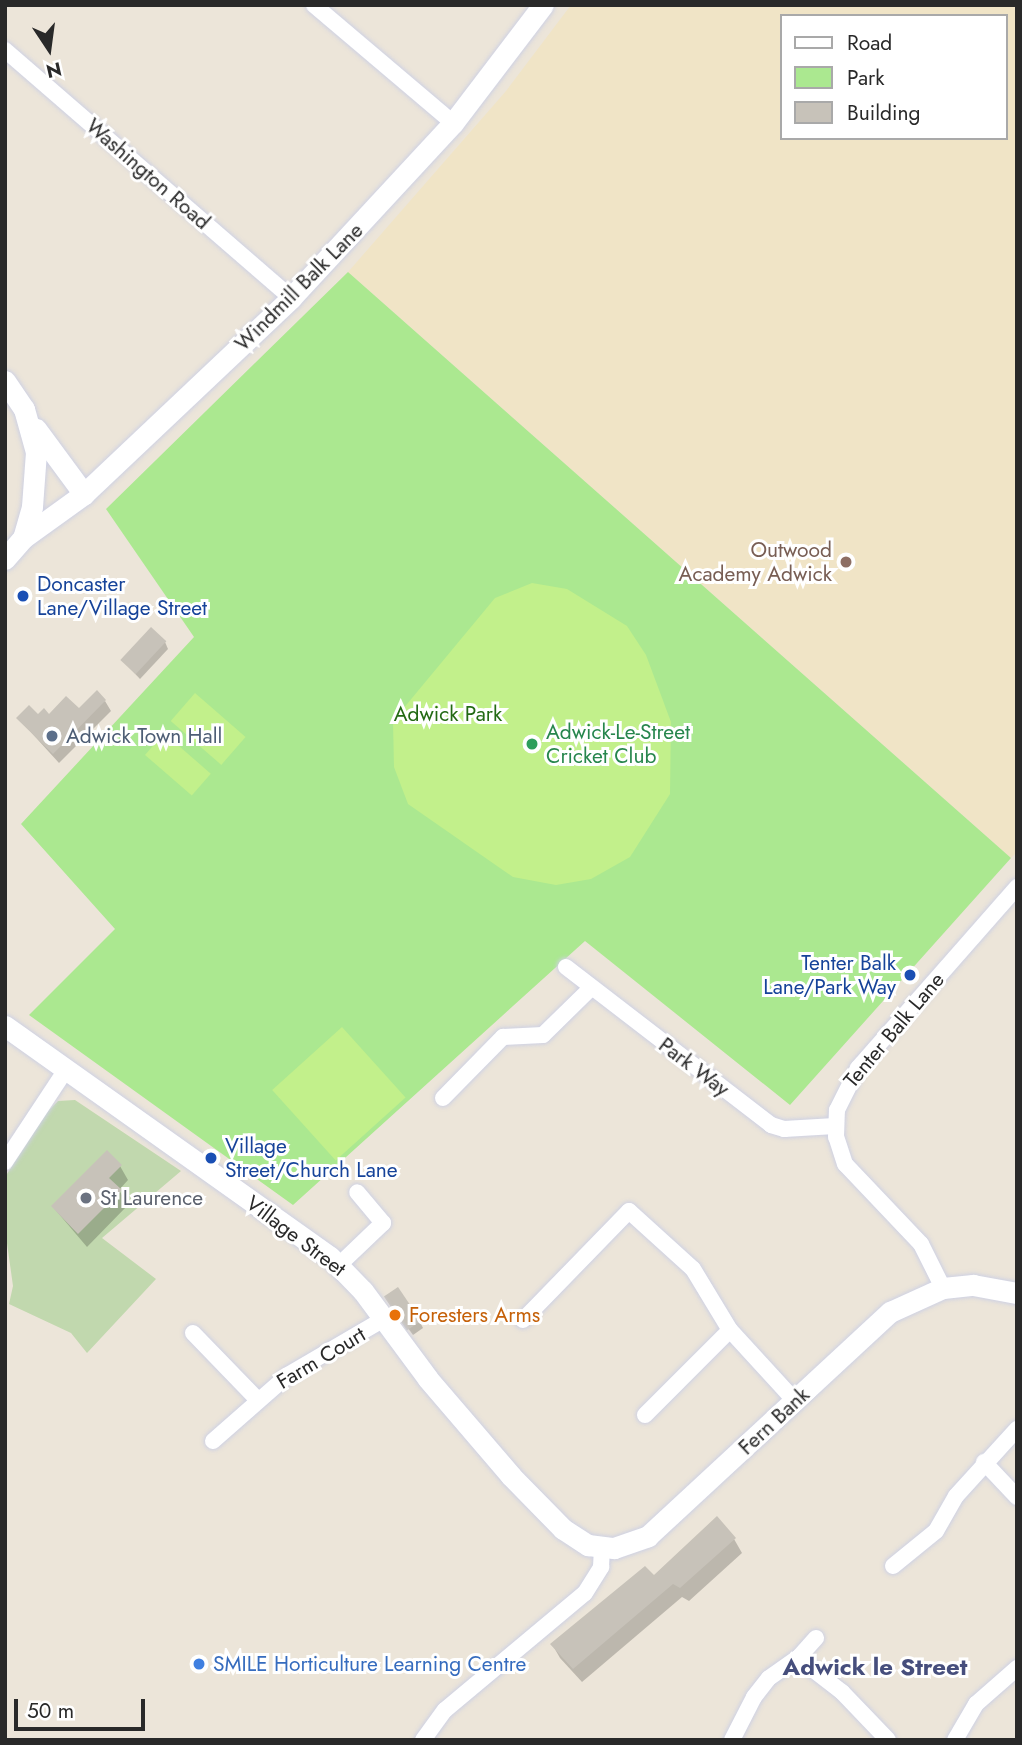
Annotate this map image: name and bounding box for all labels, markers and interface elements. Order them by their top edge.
north arrow [14,14,84,84]
legend [780,14,1008,140]
text: Road [847,28,892,58]
text: N [43,55,64,85]
text: Park [847,63,884,93]
text: Building [847,98,920,128]
street label: Washington Road [81,113,215,235]
street label: Windmill Balk Lane [230,218,368,356]
place label: Outwood Academy Adwick [679,537,832,587]
marker: Outwood Academy Adwick [838,554,854,570]
place label: Doncaster Lane/Village Street [37,571,207,621]
marker: Doncaster Lane/Village Street [15,588,31,604]
park label: Adwick Park [394,701,502,727]
place label: Adwick-Le-Street Cricket Club [546,719,690,769]
place label: Adwick Town Hall [66,723,222,749]
marker: Adwick Town Hall [44,728,60,744]
marker: Adwick-Le-Street Cricket Club [524,736,540,752]
place label: Tenter Balk Lane/Park Way [763,950,896,1000]
street label: Tenter Balk Lane [839,967,949,1093]
marker: Tenter Balk Lane/Park Way [902,967,918,983]
street label: Park Way [654,1032,734,1102]
place label: Village Street/Church Lane [225,1133,398,1183]
marker: Village Street/Church Lane [203,1150,219,1166]
place label: St Laurence [100,1185,203,1211]
marker: St Laurence [78,1190,94,1206]
street label: Village Street [241,1190,351,1282]
place label: Foresters Arms [409,1302,540,1328]
marker: Foresters Arms [387,1307,403,1323]
street label: Farm Court [272,1322,370,1394]
street label: Fern Bank [733,1382,815,1460]
place label: SMILE Horticulture Learning Centre [213,1651,526,1677]
district label: Adwick le Street [783,1653,967,1681]
marker: SMILE Horticulture Learning Centre [191,1656,207,1672]
scale bar [18,1686,149,1730]
text: 50 m [27,1696,74,1726]

